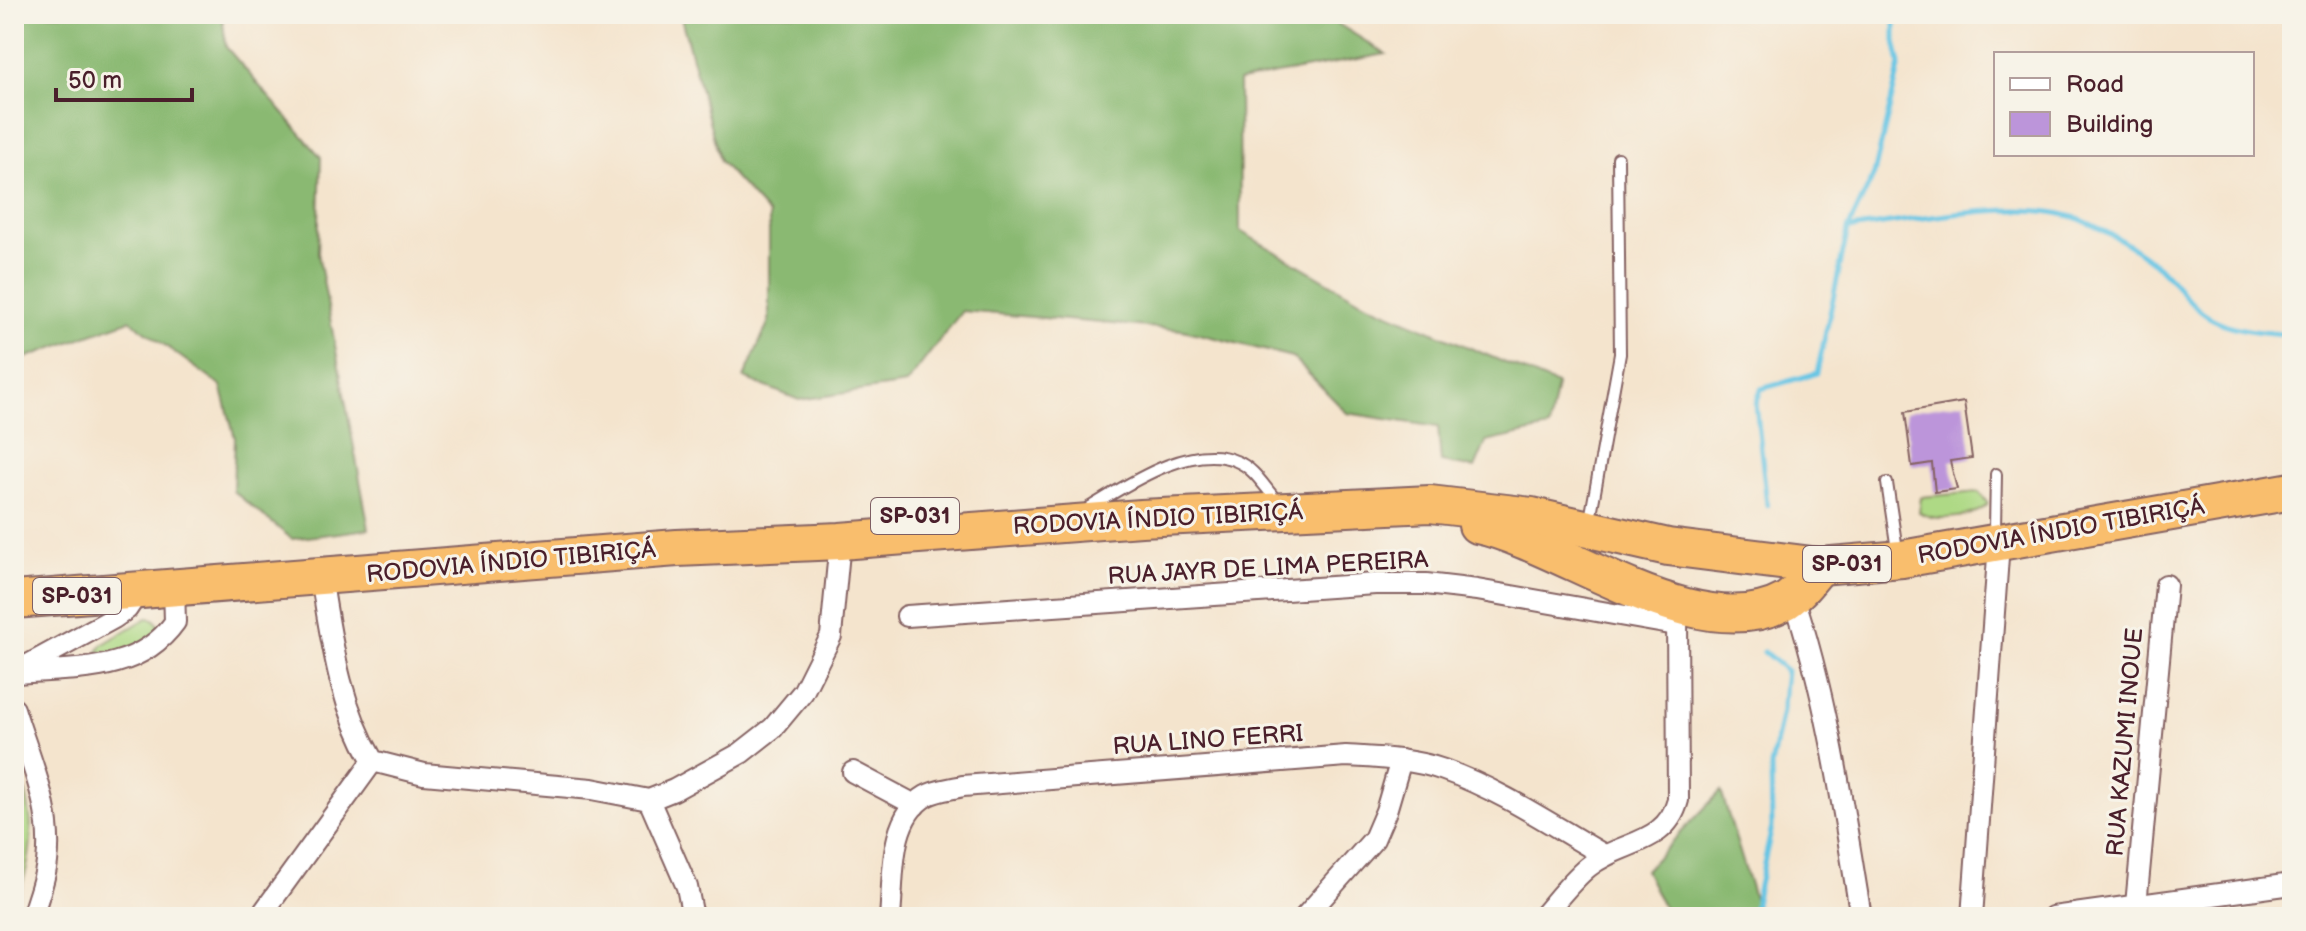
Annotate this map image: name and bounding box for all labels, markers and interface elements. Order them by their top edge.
scale bar [56,52,192,102]
legend [1994,52,2254,156]
text: 50 m [68,66,122,95]
text: Road [2066,70,2124,99]
text: Building [2066,110,2153,139]
street label: RODOVIA ÍNDIO TIBIRIÇÁ [1915,490,2207,570]
street label: RODOVIA ÍNDIO TIBIRIÇÁ [1012,496,1304,541]
road number: SP-031 [871,498,959,534]
street label: RODOVIA ÍNDIO TIBIRIÇÁ [365,534,657,589]
street label: RUA JAYR DE LIMA PEREIRA [1107,545,1429,591]
road number: SP-031 [1803,546,1891,582]
road number: SP-031 [33,578,121,614]
street label: RUA KAZUMI INOUE [2101,626,2149,858]
street label: RUA LINO FERRI [1112,719,1304,761]

